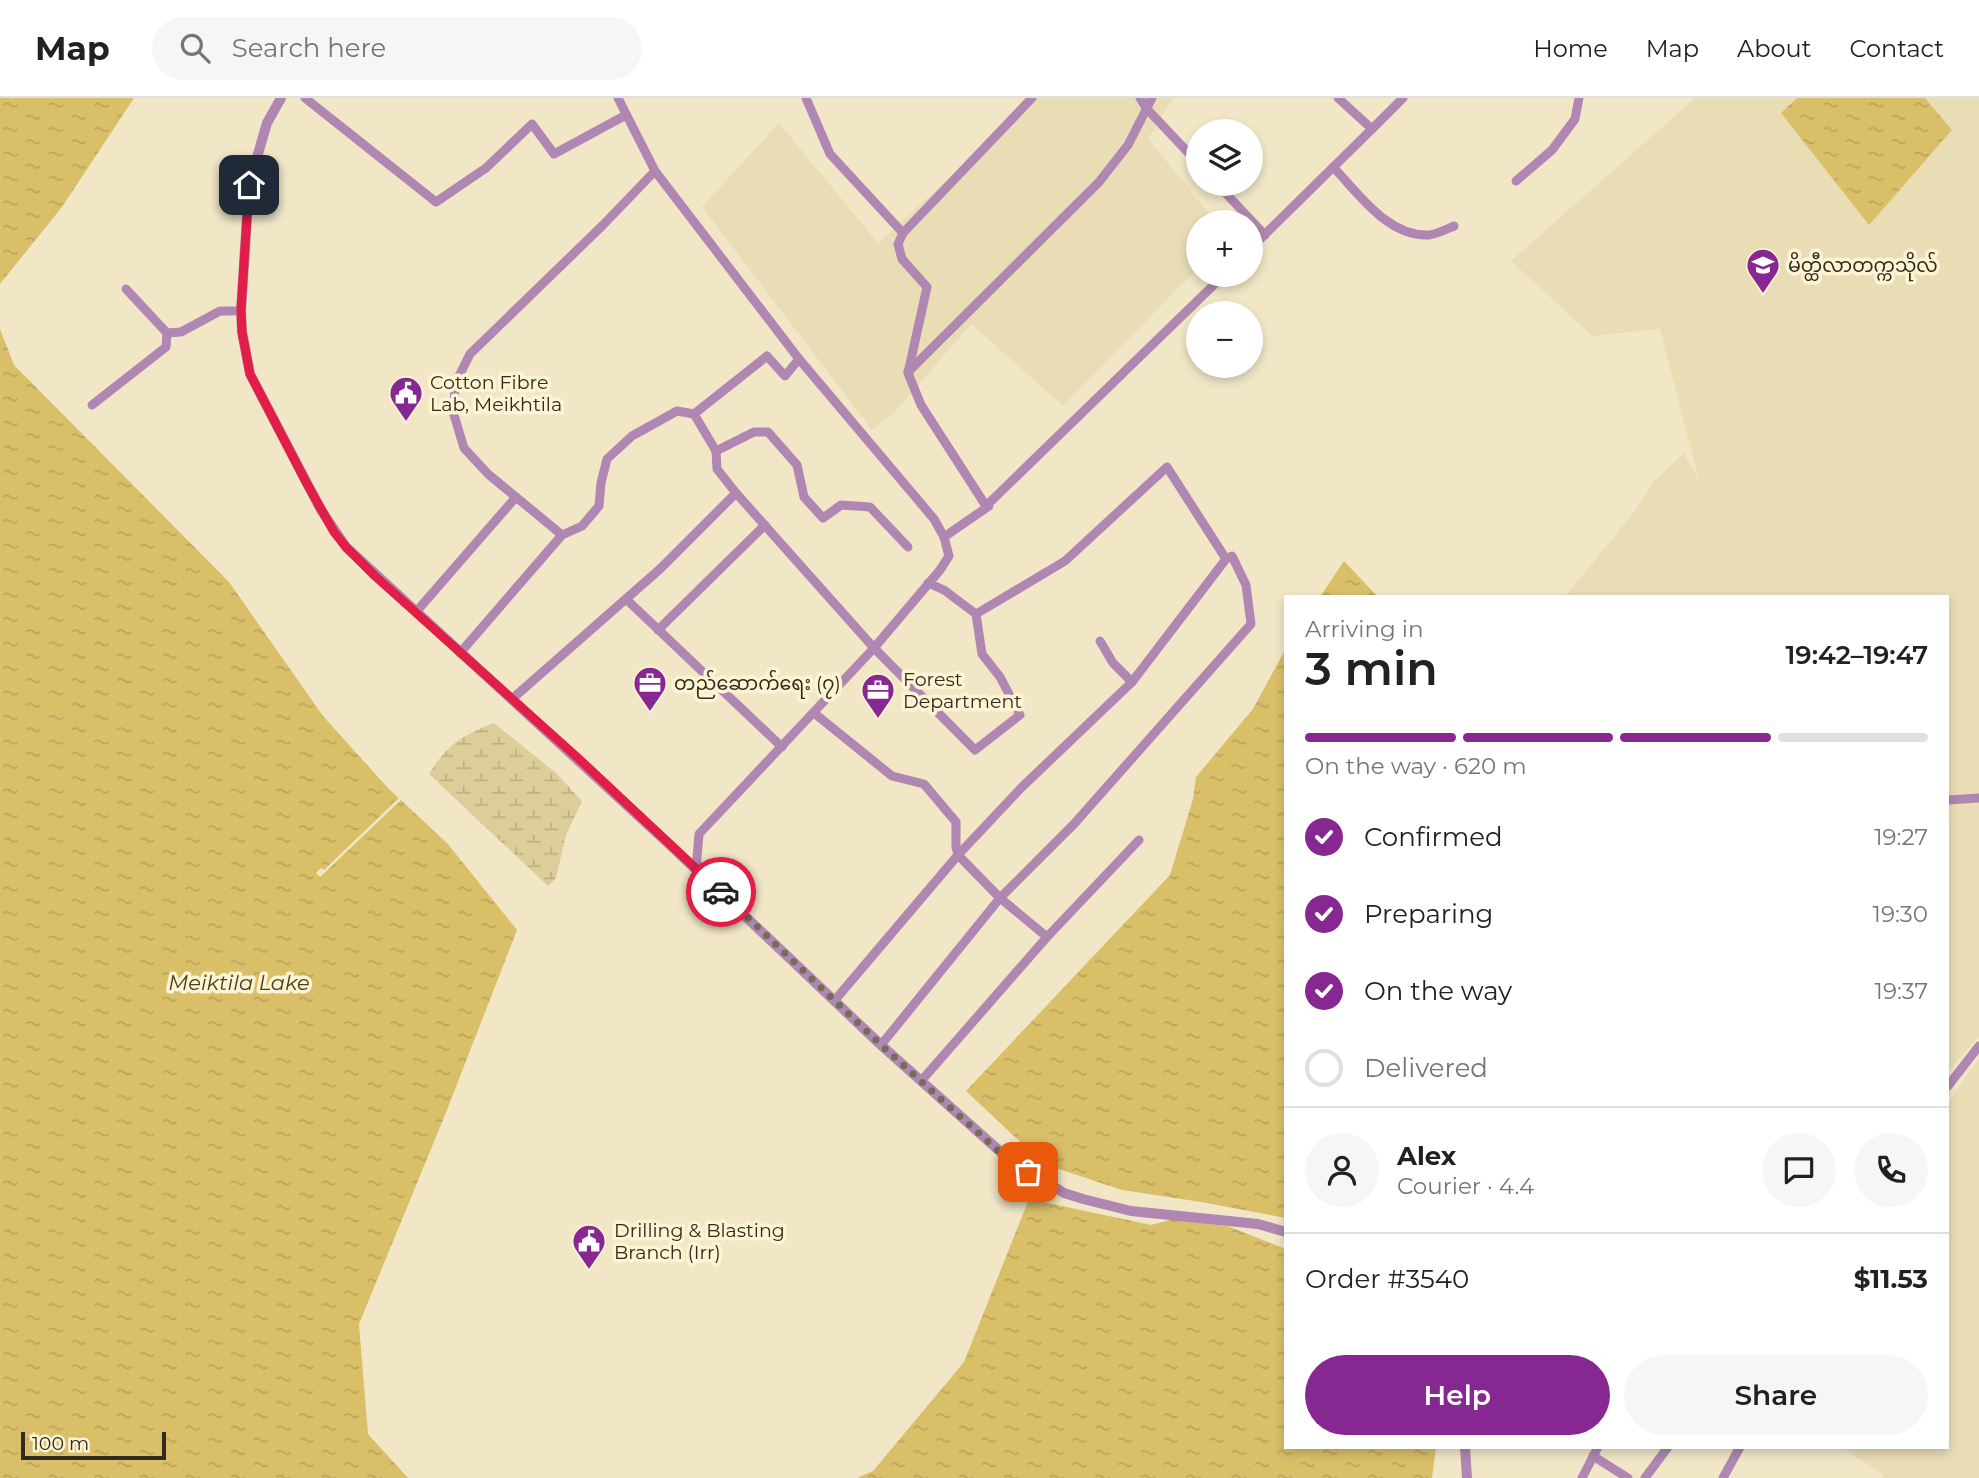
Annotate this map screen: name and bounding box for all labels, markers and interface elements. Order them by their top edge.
search box [152,17,642,80]
text: Map [35,28,110,68]
icon: search [176,29,214,67]
text: Search here [232,32,386,64]
text: Home [1533,34,1608,63]
text: Map [1646,34,1699,63]
text: About [1737,34,1811,63]
text: Contact [1849,34,1944,63]
map controls [1186,119,1263,378]
button: layers [1186,119,1263,196]
pin [219,155,279,215]
icon: home [230,166,268,204]
button: + [1186,210,1263,287]
school or university icon: မိတ္ထီလာတက္ကသိုလ် [1744,246,1782,295]
place label: မိတ္ထီလာတက္ကသိုလ် [1788,251,1938,282]
button: − [1186,301,1263,378]
place label: Cotton Fibre Lab, Meikhtila [430,371,562,416]
public building icon: Cotton Fibre Lab, Meikhtila [387,374,425,423]
text: Arriving in [1305,615,1424,643]
text: 19:42–19:47 [1785,639,1928,671]
text: 3 min [1305,640,1438,697]
office icon: တည်ဆောက်ရေး (၇) [631,664,669,713]
place label: Forest Department [903,668,1022,713]
place label: တည်ဆောက်ရေး (၇) [674,669,841,699]
office icon: Forest Department [859,671,897,720]
text: On the way · 620 m [1305,752,1527,780]
icon: check [1305,818,1343,856]
text: Confirmed [1364,821,1503,853]
text: 19:27 [1874,823,1928,851]
courier [686,857,756,927]
icon: car [702,873,740,911]
icon: check [1305,895,1343,933]
text: Preparing [1364,898,1493,930]
text: 19:30 [1873,900,1928,928]
water label: Meiktila Lake [168,970,310,995]
icon: check [1305,972,1343,1010]
text: On the way [1364,975,1512,1007]
text: 19:37 [1875,977,1928,1005]
text: Delivered [1364,1052,1488,1084]
button: person [1305,1133,1379,1207]
button: chat [1762,1133,1836,1207]
button: phone [1854,1133,1928,1207]
text: Alex [1397,1140,1456,1172]
pin [998,1142,1058,1202]
icon: bag [1009,1153,1047,1191]
text: Courier · 4.4 [1397,1172,1534,1200]
place label: Drilling & Blasting Branch (Irr) [614,1219,785,1264]
public building icon: Drilling & Blasting Branch (Irr) [570,1222,608,1271]
text: Order #3540 [1305,1263,1469,1295]
text: $11.53 [1854,1263,1928,1295]
button: Help [1305,1355,1610,1435]
button: Share [1624,1355,1928,1435]
scale bar [21,1429,166,1461]
text: 100 m [32,1432,89,1455]

